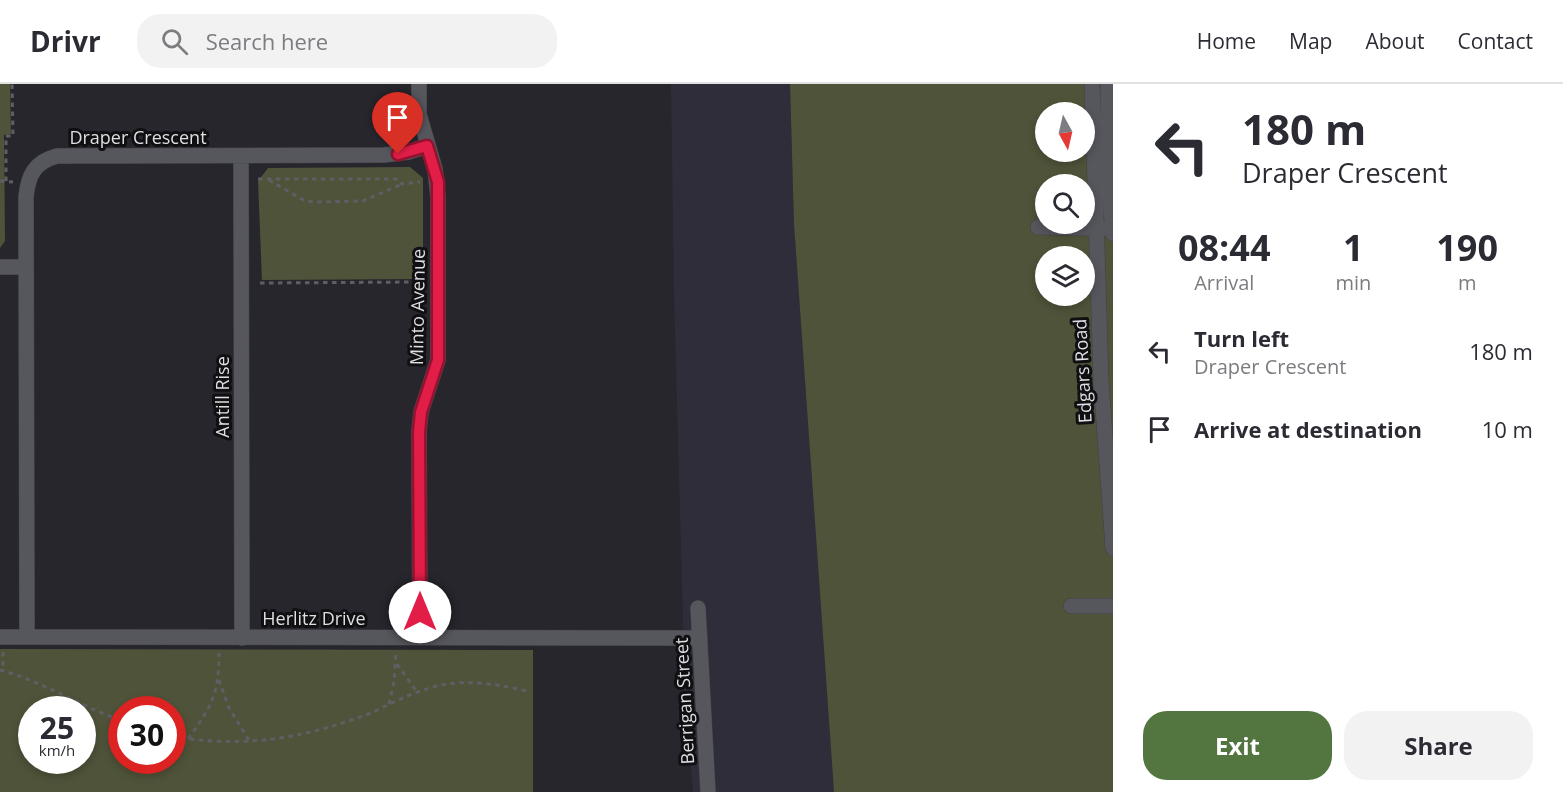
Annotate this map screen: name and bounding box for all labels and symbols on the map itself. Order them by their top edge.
pin [372,92,423,154]
north arrow [1035,102,1095,162]
street label: Draper Crescent [69,125,207,149]
street label: Minto Avenue [404,249,430,365]
street label: Edgars Road [1067,318,1097,424]
street label: Antill Rise [210,356,234,438]
position arrow [388,580,452,644]
street label: Herlitz Drive [262,606,366,630]
street label: Berrigan Street [669,637,699,765]
speed limit sign: 30 [108,696,186,774]

